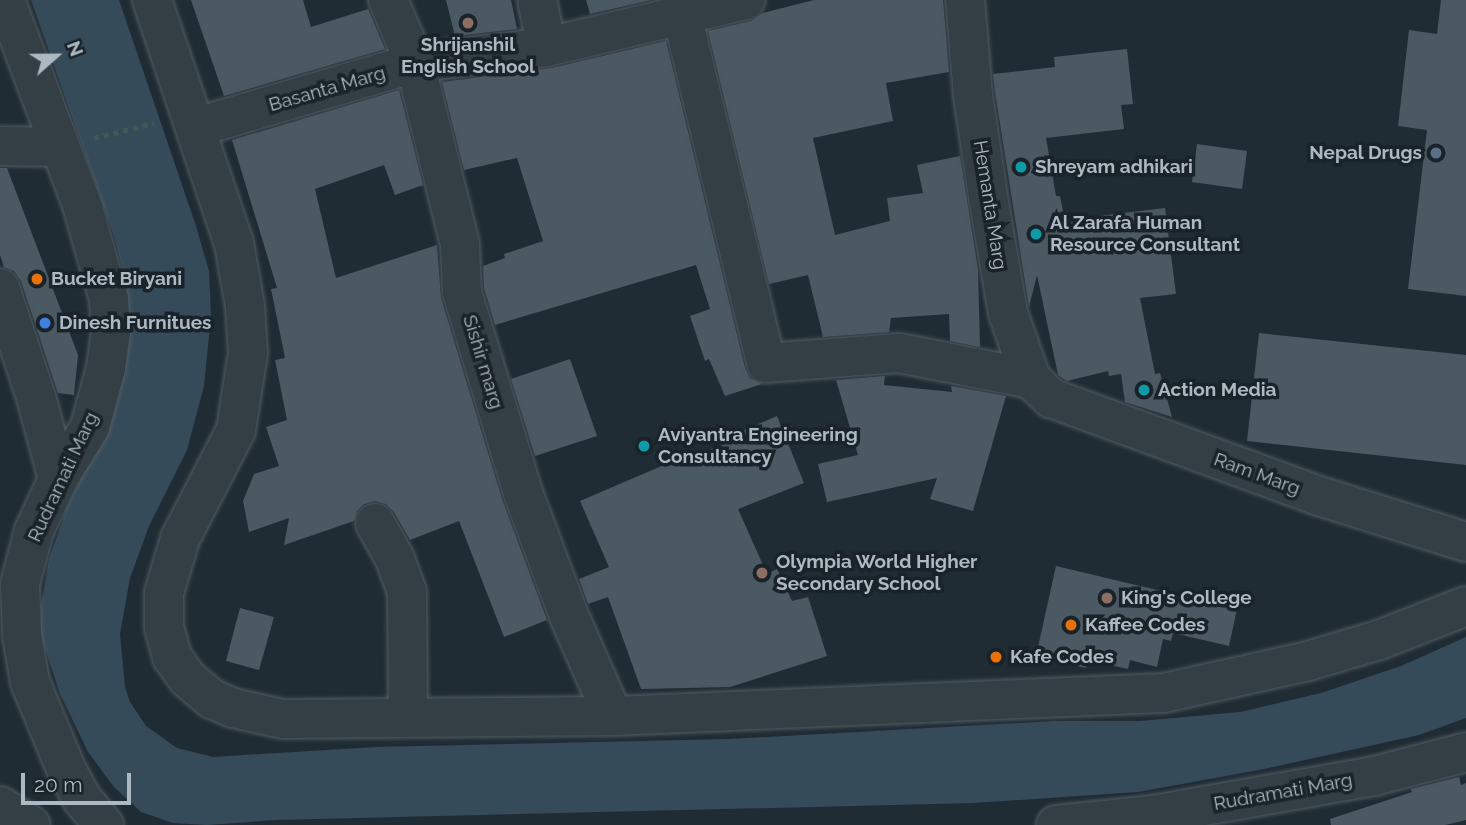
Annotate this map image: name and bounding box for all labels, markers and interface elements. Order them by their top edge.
marker: Shrijanshil English School [460,15,476,31]
north arrow [21,21,91,91]
place label: Shrijanshil English School [401,34,535,78]
text: N [63,38,88,59]
street label: Basanta Marg [266,61,388,117]
street label: Hemanta Marg [969,139,1011,271]
place label: Nepal Drugs [1309,142,1422,164]
marker: Nepal Drugs [1428,145,1444,161]
place label: Shreyam adhikari [1035,156,1193,178]
marker: Shreyam adhikari [1013,159,1029,175]
place label: Al Zarafa Human Resource Consultant [1050,212,1240,256]
marker: Al Zarafa Human Resource Consultant [1028,226,1044,242]
place label: Bucket Biryani [51,268,182,290]
marker: Bucket Biryani [29,271,45,287]
place label: Dinesh Furnitues [59,312,211,334]
street label: Sishir marg [458,312,508,412]
marker: Dinesh Furnitues [37,315,53,331]
place label: Action Media [1158,379,1277,401]
marker: Action Media [1136,382,1152,398]
street label: Rudramati Marg [23,409,103,545]
place label: Aviyantra Engineering Consultancy [658,424,858,468]
marker: Aviyantra Engineering Consultancy [636,438,652,454]
street label: Ram Marg [1211,448,1303,500]
place label: Olympia World Higher Secondary School [776,551,978,595]
marker: Olympia World Higher Secondary School [754,565,770,581]
place label: King's College [1121,587,1252,609]
marker: King's College [1099,590,1115,606]
place label: Kaffee Codes [1085,614,1205,636]
marker: Kaffee Codes [1063,617,1079,633]
place label: Kafe Codes [1010,646,1114,668]
marker: Kafe Codes [988,649,1004,665]
scale bar [24,758,135,802]
street label: Rudramati Marg [1212,769,1354,815]
text: 20 m [34,772,82,797]

